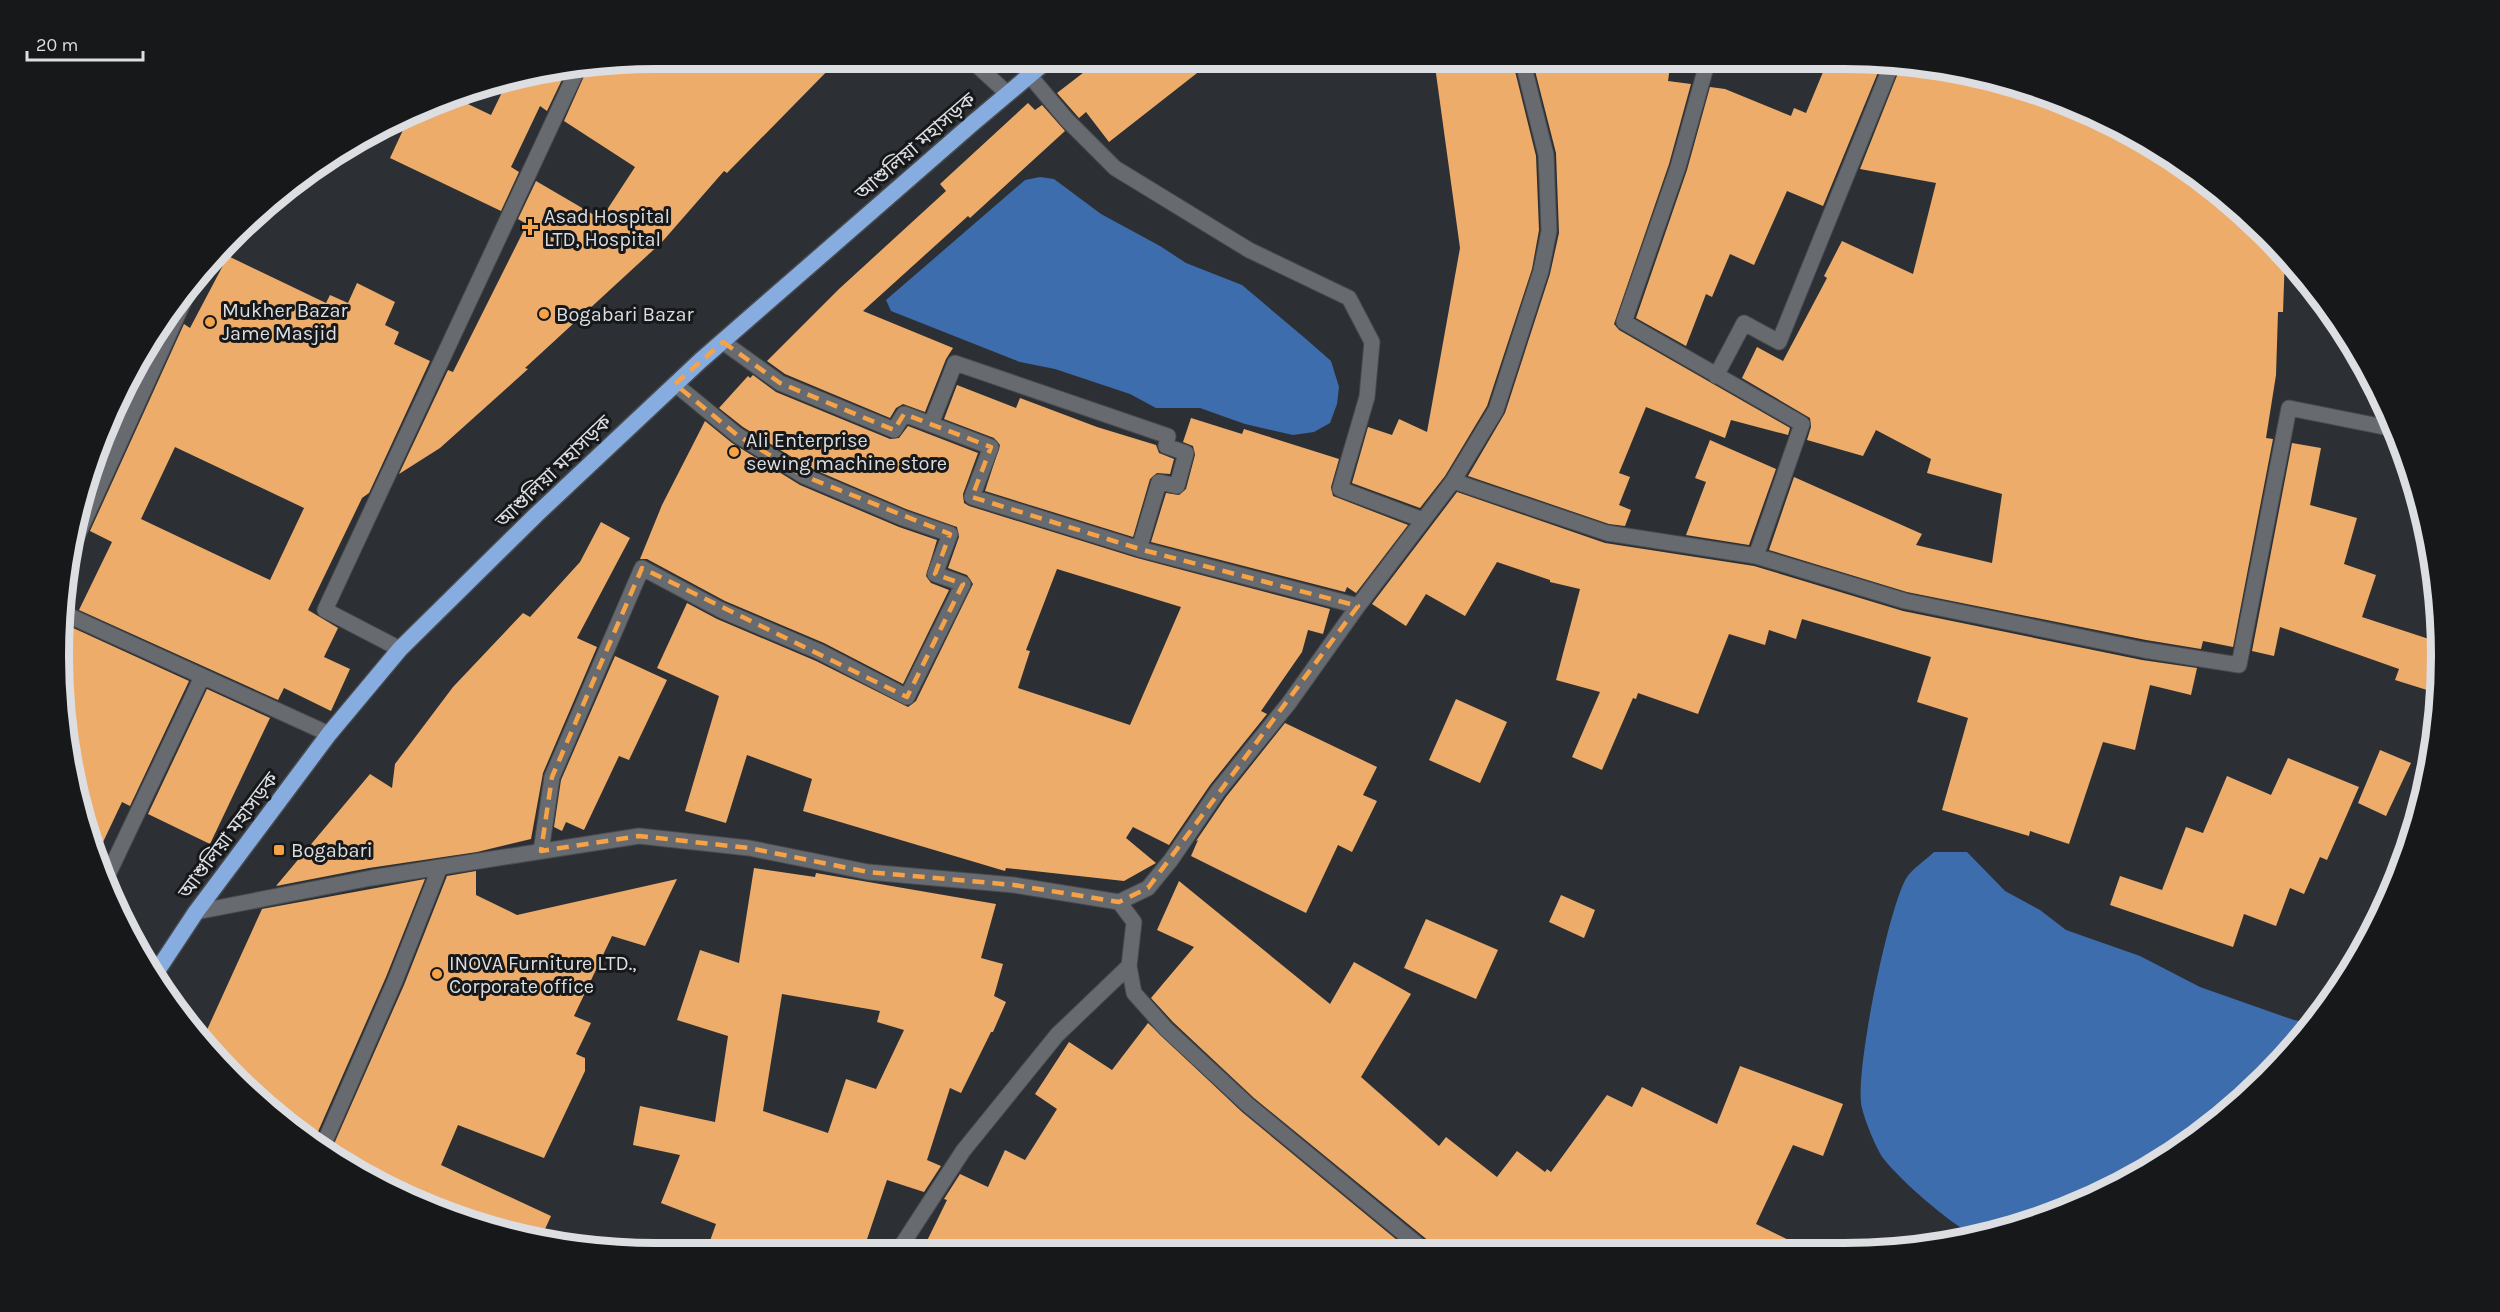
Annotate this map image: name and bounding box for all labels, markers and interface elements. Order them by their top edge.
scale bar [27,24,142,62]
text: 20 m [36,34,78,56]
street label: আশুলিয়া মহাসড়ক [849,87,981,206]
place label: Asad Hospital LTD, Hospital [544,205,670,251]
marker: Asad Hospital LTD, Hospital [521,218,539,236]
place label: Mukher Bazar Jame Masjid [222,299,349,345]
place label: Bogabari Bazar [556,303,694,326]
marker: Bogabari Bazar [537,307,551,321]
marker: Mukher Bazar Jame Masjid [203,315,217,329]
street label: আশুলিয়া মহাসড়ক [489,409,617,533]
place label: Ali Enterprise sewing machine store [746,429,947,475]
marker: Ali Enterprise sewing machine store [727,445,741,459]
street label: আশুলিয়া মহাসড়ক [172,766,284,904]
place label: Bogabari [291,839,373,862]
marker: Bogabari [272,843,286,857]
place label: INOVA Furniture LTD., Corporate office [449,952,636,998]
marker: INOVA Furniture LTD., Corporate office [430,967,444,981]

